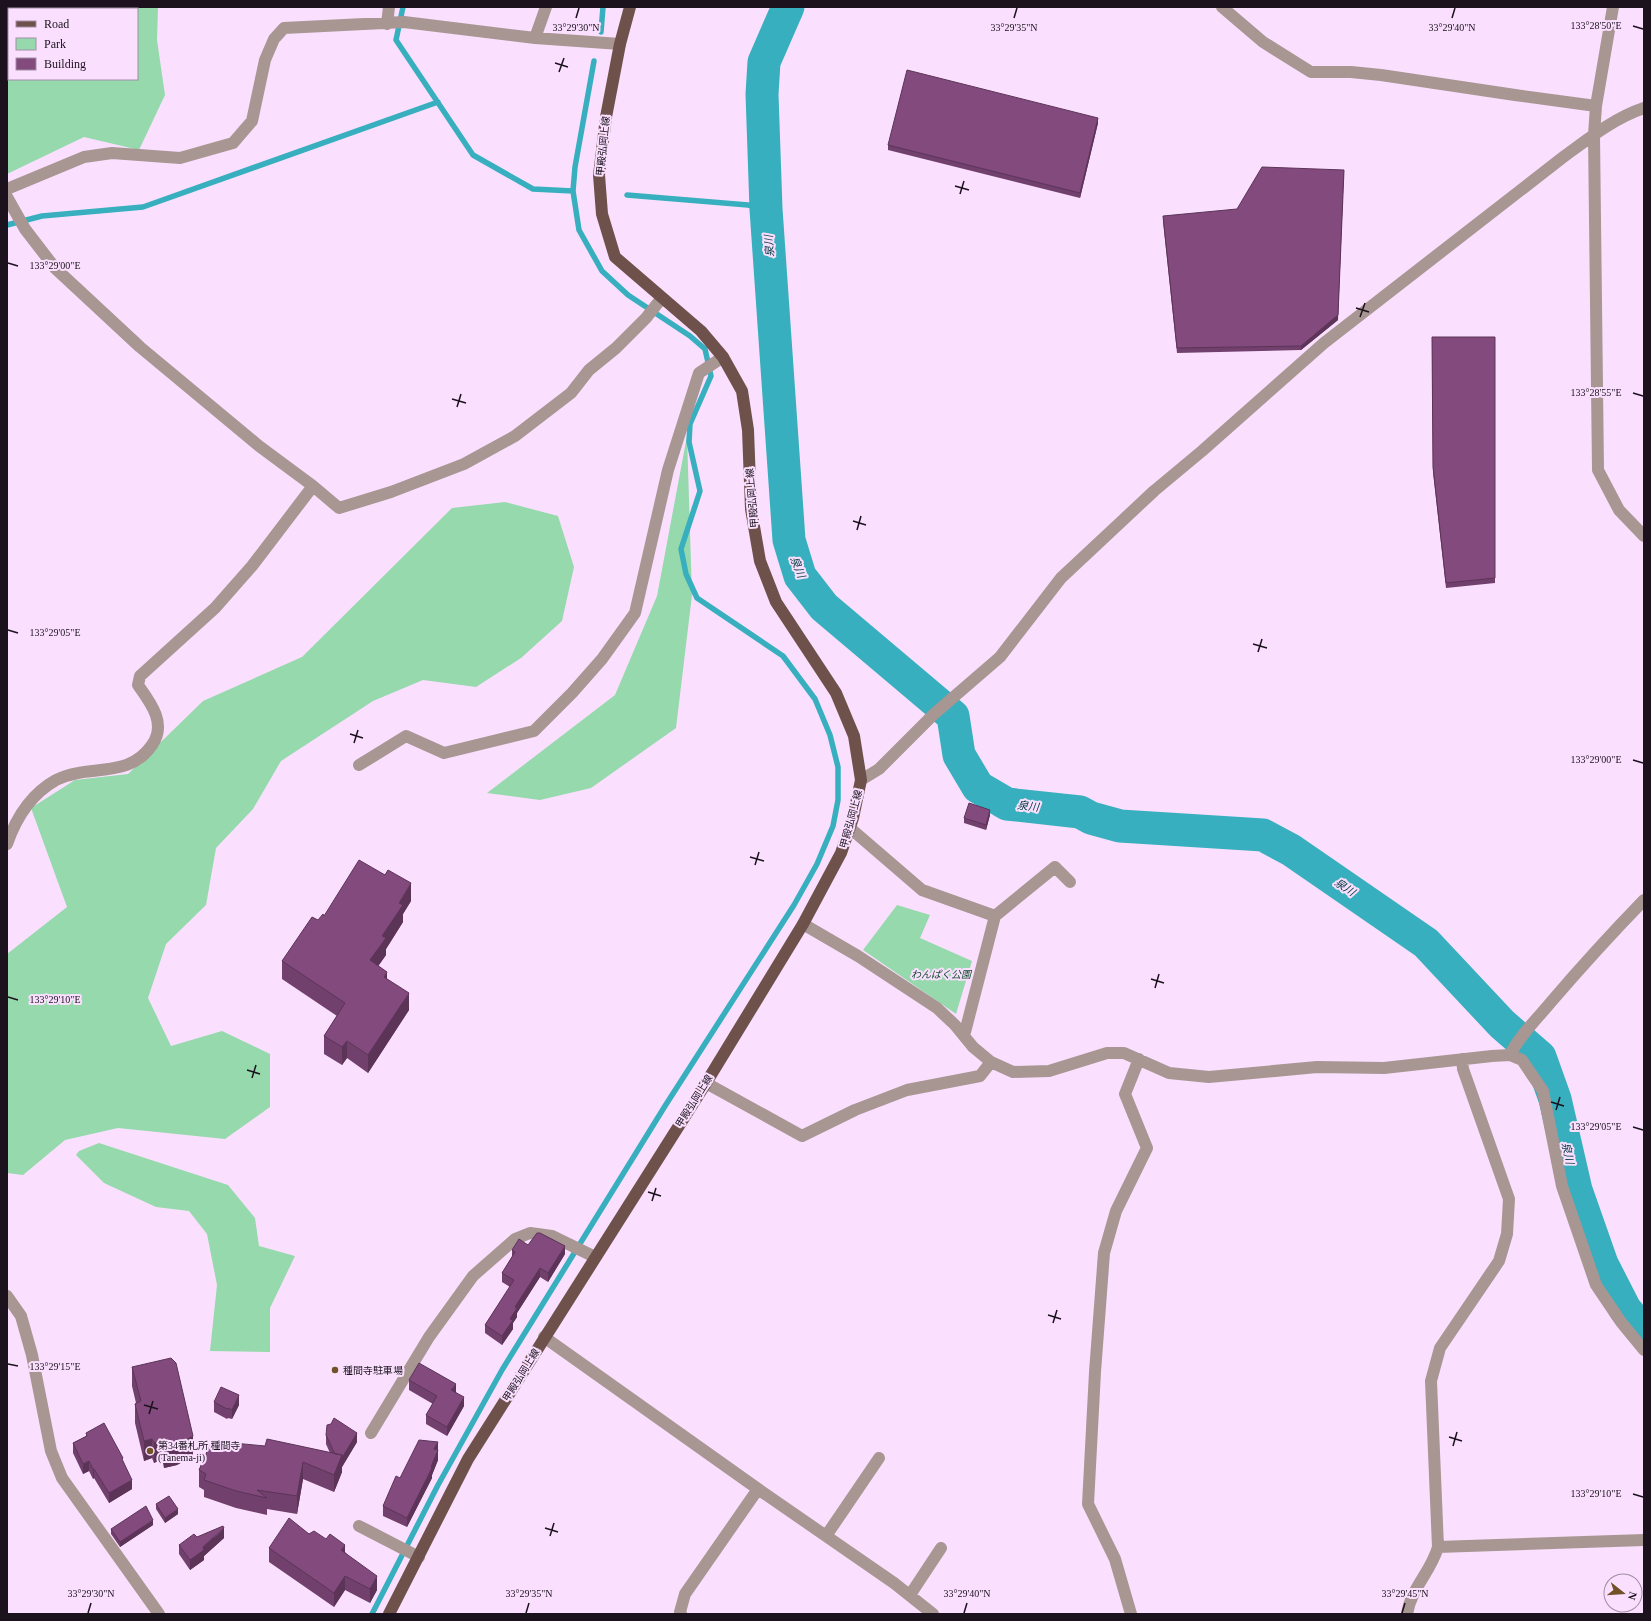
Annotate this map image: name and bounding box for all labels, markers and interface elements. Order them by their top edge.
legend [8,8,138,80]
text: Road [44,17,69,31]
text: 133°28'50"E [1571,20,1622,31]
text: 33°29'30"N [552,22,600,33]
text: 33°29'35"N [990,22,1038,33]
text: 33°29'40"N [1428,22,1476,33]
text: Park [44,37,66,51]
text: Building [44,57,86,71]
street label: 甲殿弘岡上線 [594,116,612,176]
water label: 泉川 [762,234,776,257]
text: 133°29'00"E [30,260,81,271]
text: 133°28'55"E [1571,387,1622,398]
street label: 甲殿弘岡上線 [744,468,760,528]
water label: 泉川 [788,555,808,580]
text: 133°29'05"E [30,627,81,638]
text: 133°29'00"E [1571,754,1622,765]
street label: 甲殿弘岡上線 [838,789,864,849]
water label: 泉川 [1016,799,1041,813]
water label: 泉川 [1333,876,1358,899]
park label: わんぱく公園 [911,969,973,980]
text: 133°29'10"E [30,994,81,1005]
street label: 甲殿弘岡上線 [673,1073,715,1129]
text: 133°29'05"E [1571,1121,1622,1132]
water label: 泉川 [1560,1141,1577,1166]
street label: 甲殿弘岡上線 [500,1347,542,1403]
text: 133°29'15"E [30,1361,81,1372]
marker: 種間寺駐車場 [330,1365,340,1375]
place label: 種間寺駐車場 [343,1365,403,1376]
place label: 第34番札所 種間寺 (Tanema-ji) [158,1440,241,1464]
marker: 第34番札所 種間寺 (Tanema-ji) [145,1446,155,1456]
text: 133°29'10"E [1571,1488,1622,1499]
north arrow [1603,1573,1643,1613]
text: 33°29'30"N [67,1588,115,1599]
text: 33°29'35"N [505,1588,553,1599]
text: 33°29'40"N [943,1588,991,1599]
text: 33°29'45"N [1381,1588,1429,1599]
text: N [1626,1590,1639,1602]

